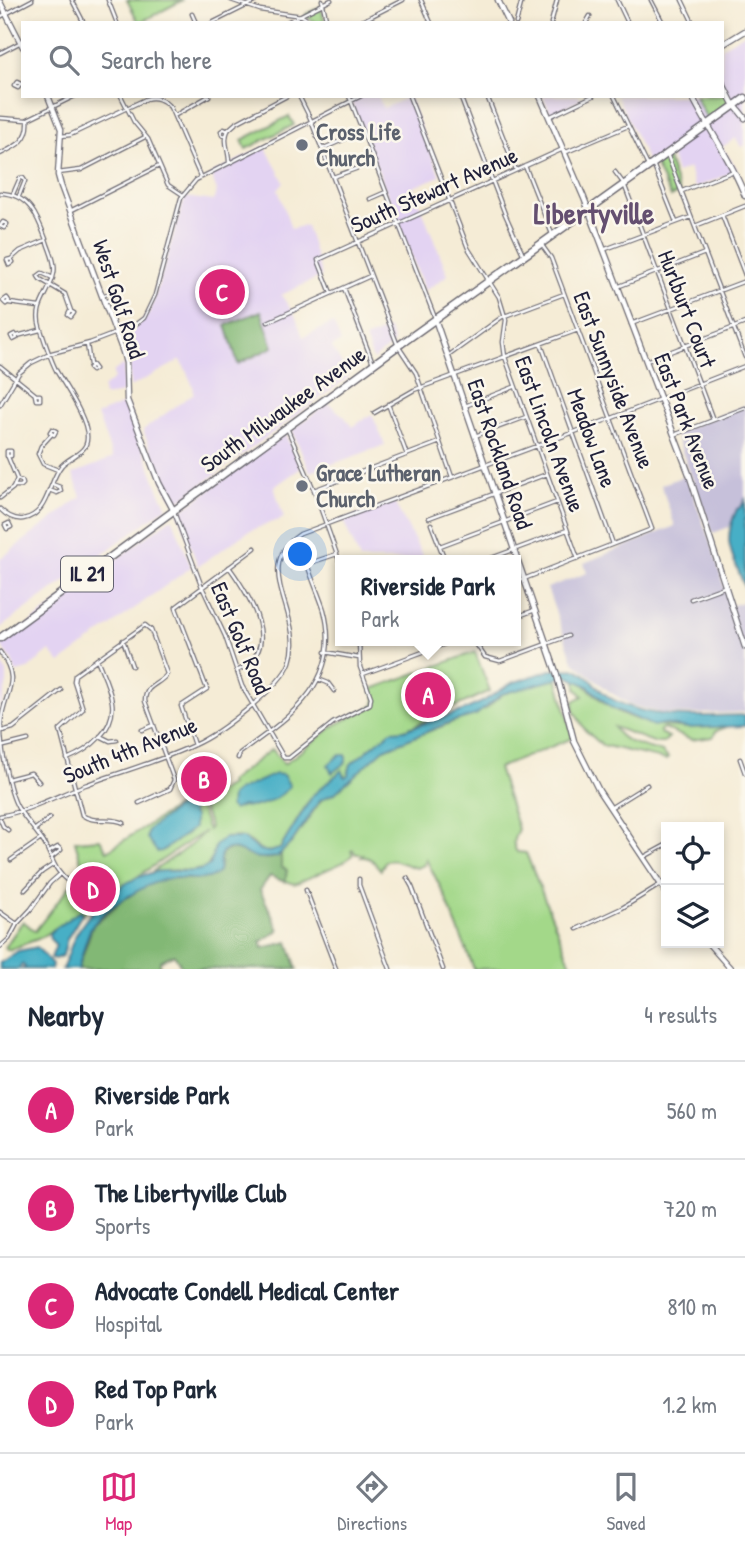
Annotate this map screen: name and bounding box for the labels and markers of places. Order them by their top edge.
place label: Cross Life Church [316,116,402,173]
marker: Cross Life Church [294,137,310,153]
pin: C [199,266,245,318]
place label: Grace Lutheran Church [316,457,441,514]
marker: Grace Lutheran Church [294,478,310,494]
pin: A [405,669,451,721]
pin: B [181,753,227,805]
pin: D [70,863,116,915]

